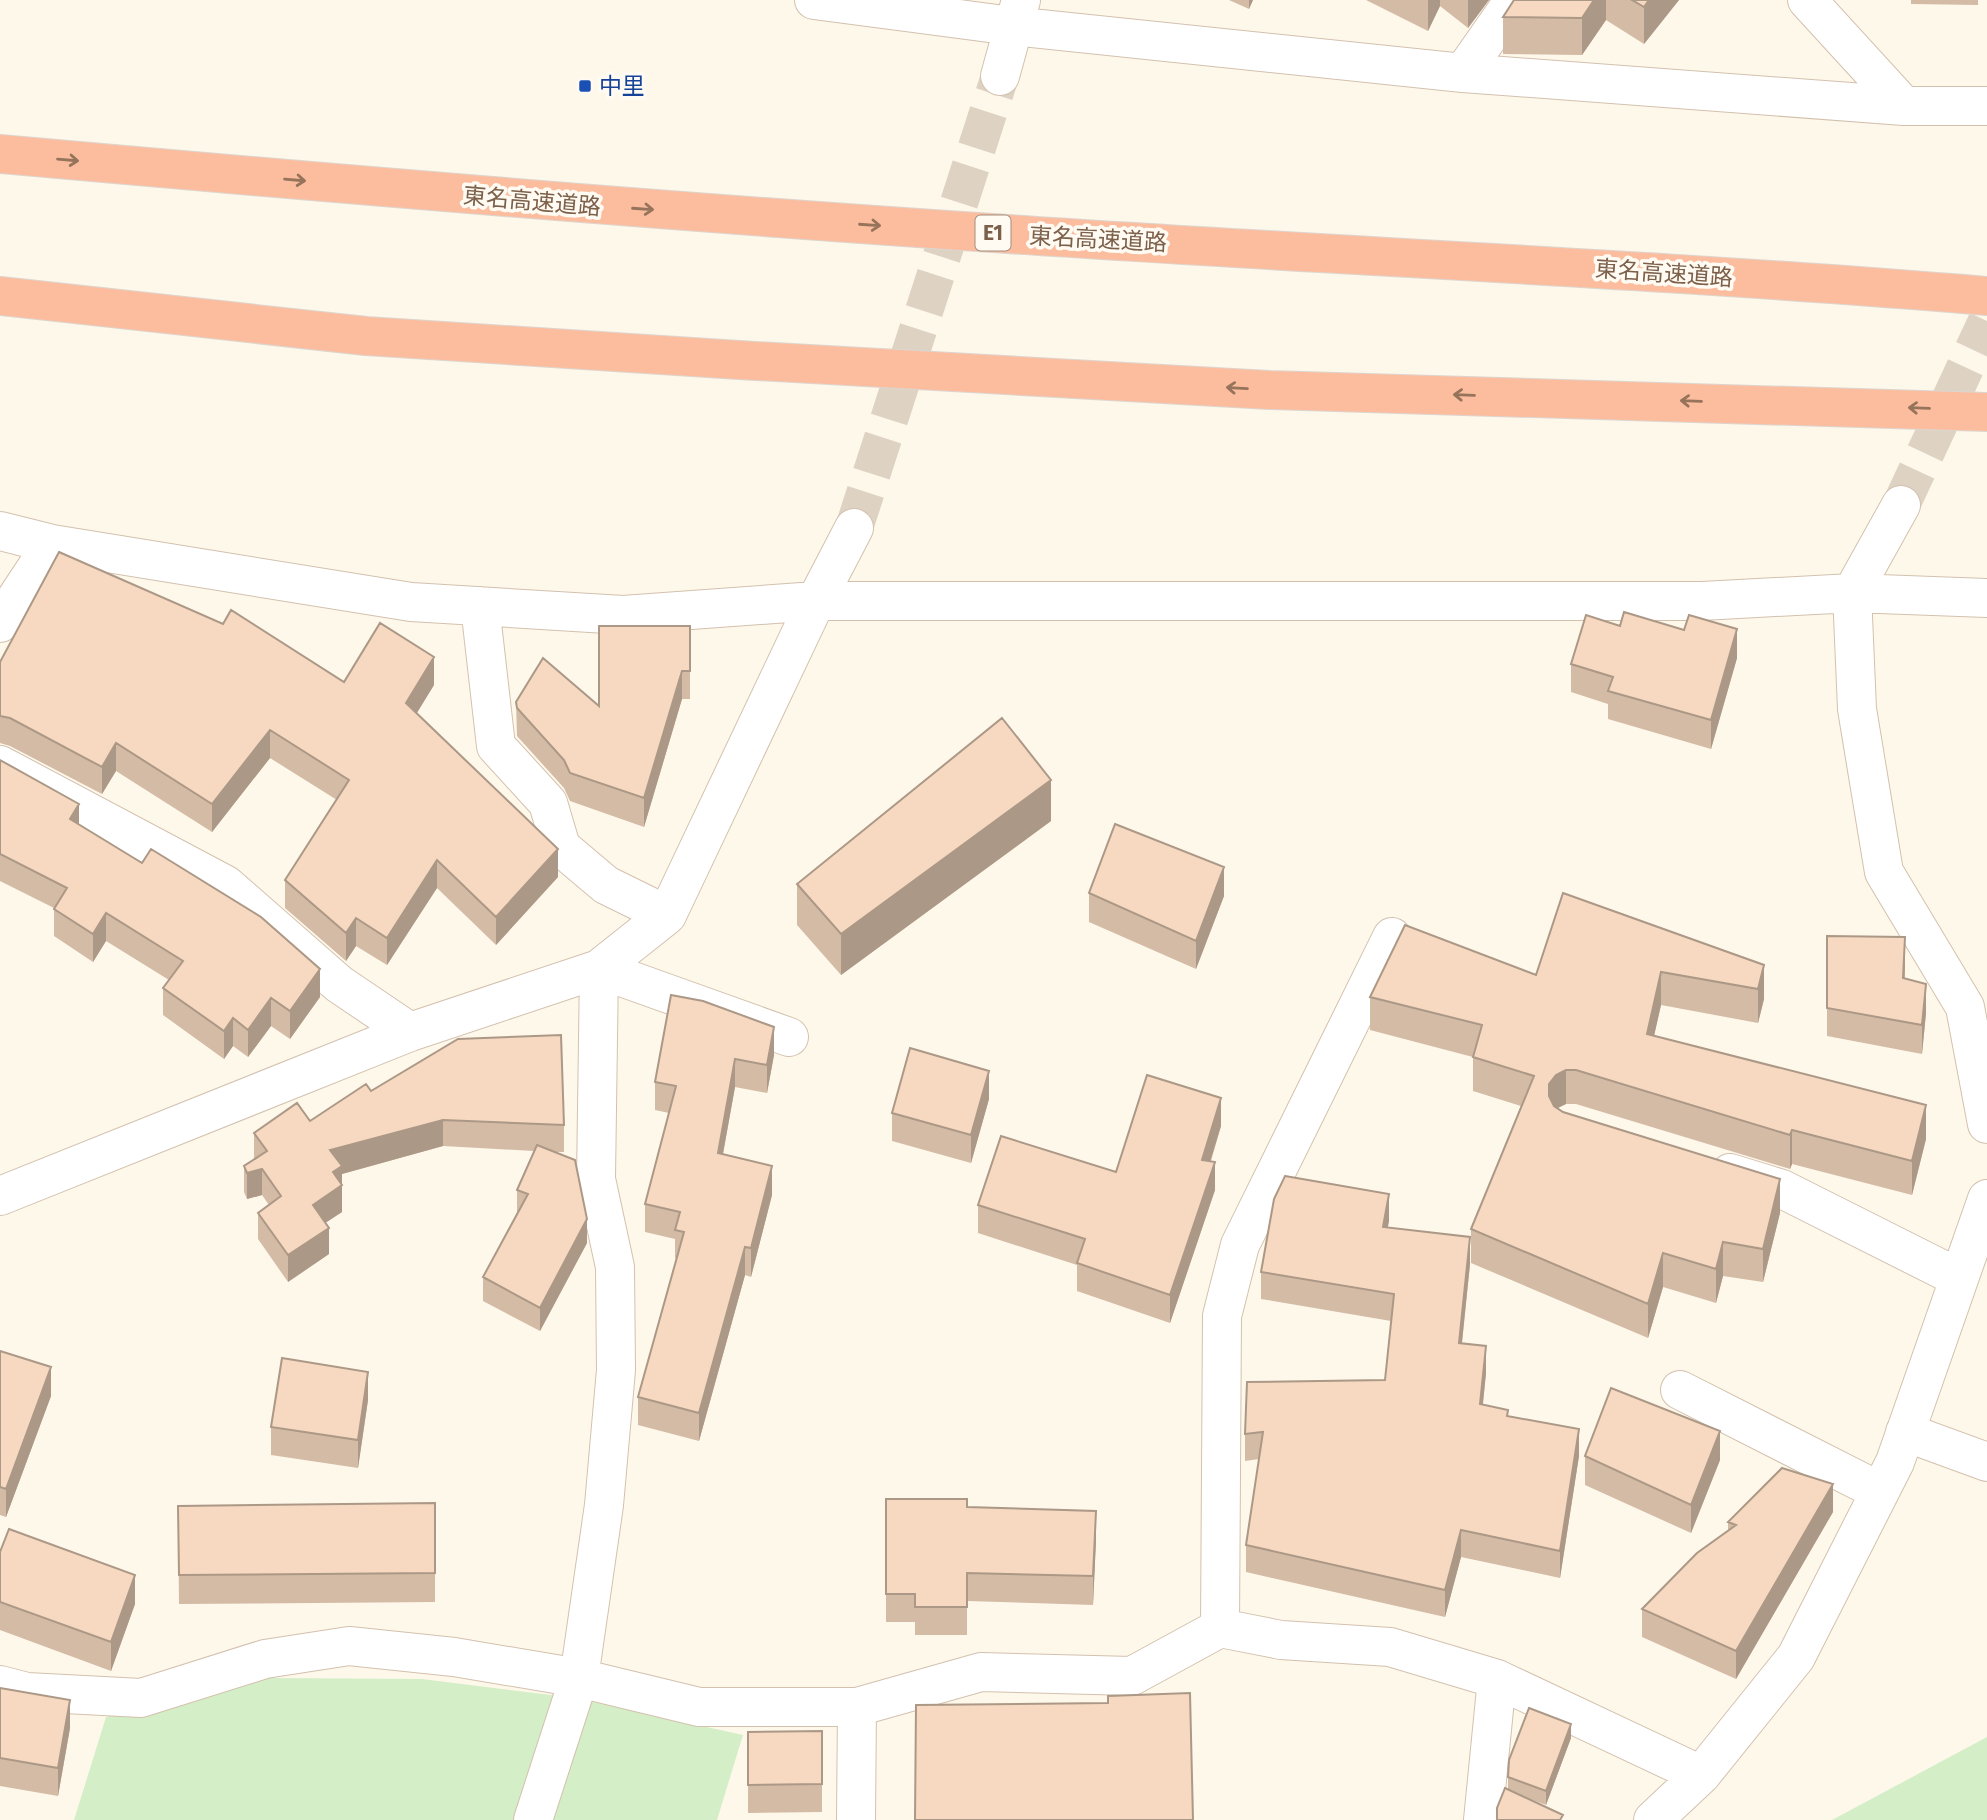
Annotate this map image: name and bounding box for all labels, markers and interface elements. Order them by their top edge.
place label: 中里 [599,72,645,100]
marker: 中里 [577,78,593,94]
one-way arrow [56,154,79,167]
one-way arrow [283,174,305,187]
street label: 東名高速道路 [462,181,602,221]
one-way arrow [632,203,654,216]
road number: E1 [976,216,1010,250]
one-way arrow [859,219,881,232]
street label: 東名高速道路 [1028,221,1168,257]
street label: 東名高速道路 [1594,254,1734,292]
one-way arrow [1226,381,1248,394]
one-way arrow [1453,389,1476,402]
one-way arrow [1680,395,1703,408]
one-way arrow [1908,401,1931,414]

